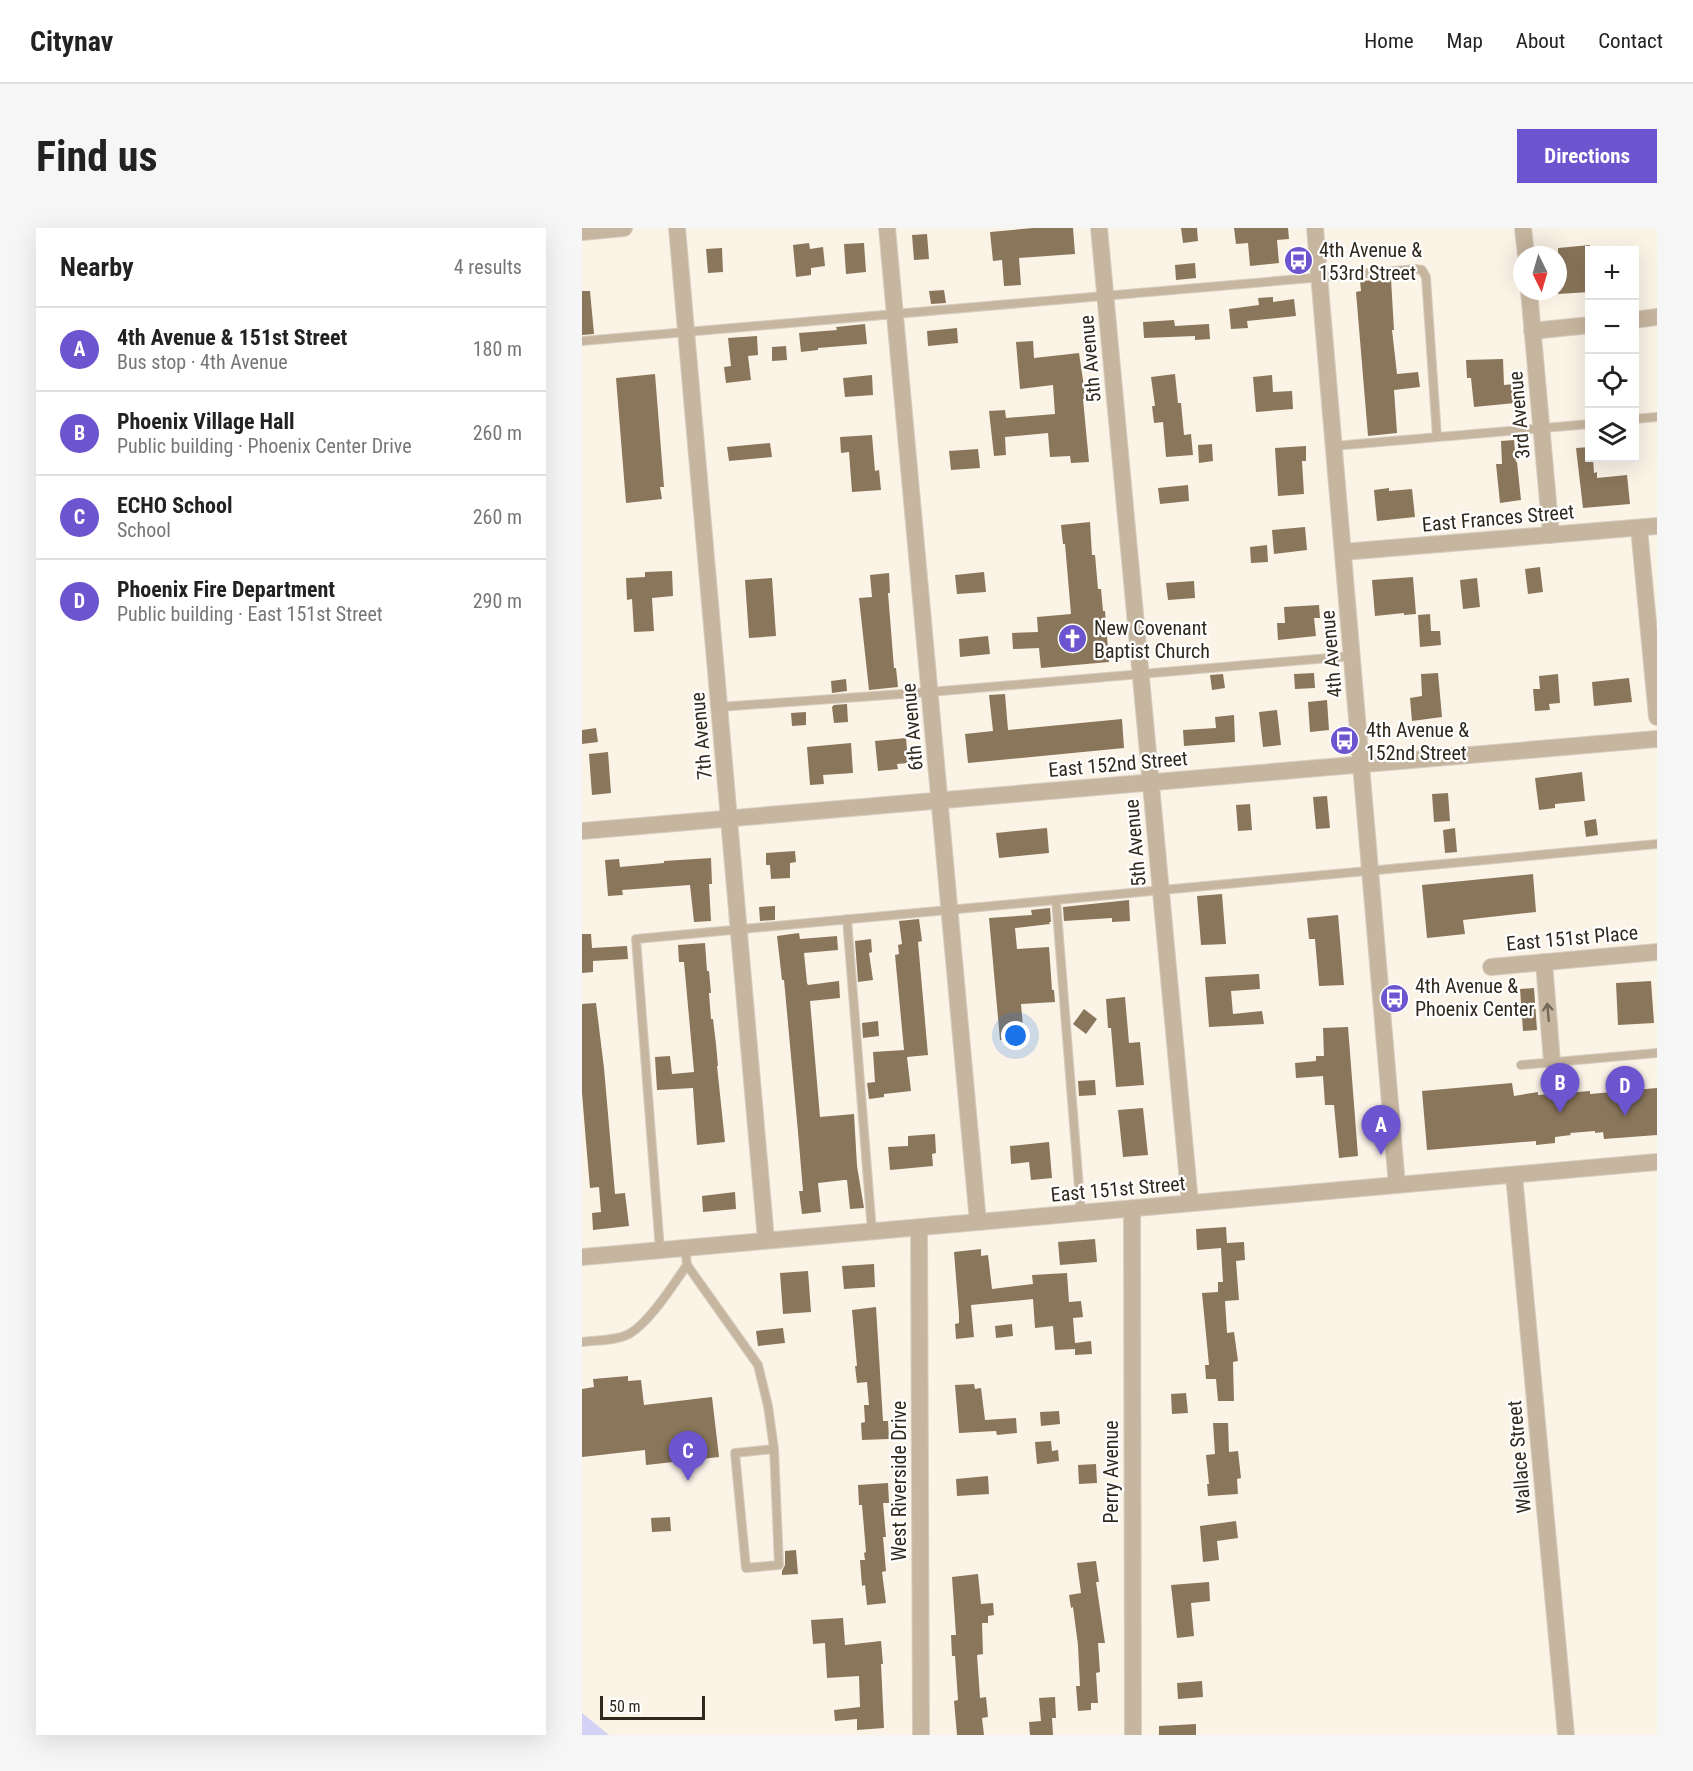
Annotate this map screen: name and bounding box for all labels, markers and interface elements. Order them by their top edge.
text: Citynav [30,25,113,58]
text: Home [1364,29,1414,53]
text: Map [1447,29,1483,53]
text: About [1516,29,1565,53]
text: Contact [1598,29,1663,53]
button: Directions [1517,129,1657,183]
text: Find us [36,132,157,181]
place label: 4th Avenue & 153rd Street [1319,238,1422,285]
bus stop icon: 4th Avenue & 153rd Street [1282,245,1314,277]
north arrow [1513,246,1567,300]
map controls [1585,246,1639,462]
button: + [1585,246,1639,300]
text: Nearby [60,252,134,282]
text: 4 results [454,255,522,279]
button: − [1585,300,1639,354]
street label: 5th Avenue [1074,314,1106,404]
text: 4th Avenue & 151st Street [117,325,347,350]
text: A [74,337,85,361]
text: 180 m [473,337,522,361]
text: Bus stop · 4th Avenue [117,350,288,374]
button: locate [1585,354,1639,408]
street label: 3rd Avenue [1503,370,1535,460]
button: layers [1585,408,1639,462]
text: Phoenix Village Hall [117,409,295,434]
text: B [74,421,85,445]
text: 260 m [473,421,522,445]
text: Public building · Phoenix Center Drive [117,434,412,458]
text: ECHO School [117,493,232,518]
street label: East Frances Street [1421,499,1575,537]
text: C [74,505,85,529]
text: 260 m [473,505,522,529]
text: School [117,518,171,542]
text: Phoenix Fire Department [117,577,335,602]
text: D [74,589,85,613]
text: 290 m [473,589,522,613]
text: Public building · East 151st Street [117,602,383,626]
street label: 4th Avenue [1315,609,1347,699]
place label: New Covenant Baptist Church [1094,616,1210,663]
church icon: New Covenant Baptist Church [1057,623,1089,655]
street label: 6th Avenue [896,682,928,772]
street label: 7th Avenue [685,691,717,781]
place label: 4th Avenue & 152nd Street [1366,718,1469,765]
bus stop icon: 4th Avenue & 152nd Street [1329,725,1361,757]
street label: East 152nd Street [1047,746,1189,782]
street label: 5th Avenue [1119,798,1151,888]
street label: East 151st Place [1505,920,1639,956]
place label: 4th Avenue & Phoenix Center [1415,974,1535,1021]
bus stop icon: 4th Avenue & Phoenix Center [1378,982,1410,1014]
one-way arrow [1542,1002,1553,1022]
your location [1001,1021,1030,1050]
pin: B [1540,1064,1580,1113]
pin: D [1606,1066,1644,1116]
pin: A [1362,1106,1400,1155]
street label: East 151st Street [1050,1171,1187,1207]
street label: Wallace Street [1502,1399,1536,1514]
street label: West Riverside Drive [887,1401,911,1561]
street label: Perry Avenue [1099,1420,1123,1524]
pin: C [668,1432,708,1481]
scale bar [600,1693,705,1720]
text: 50 m [609,1697,641,1716]

